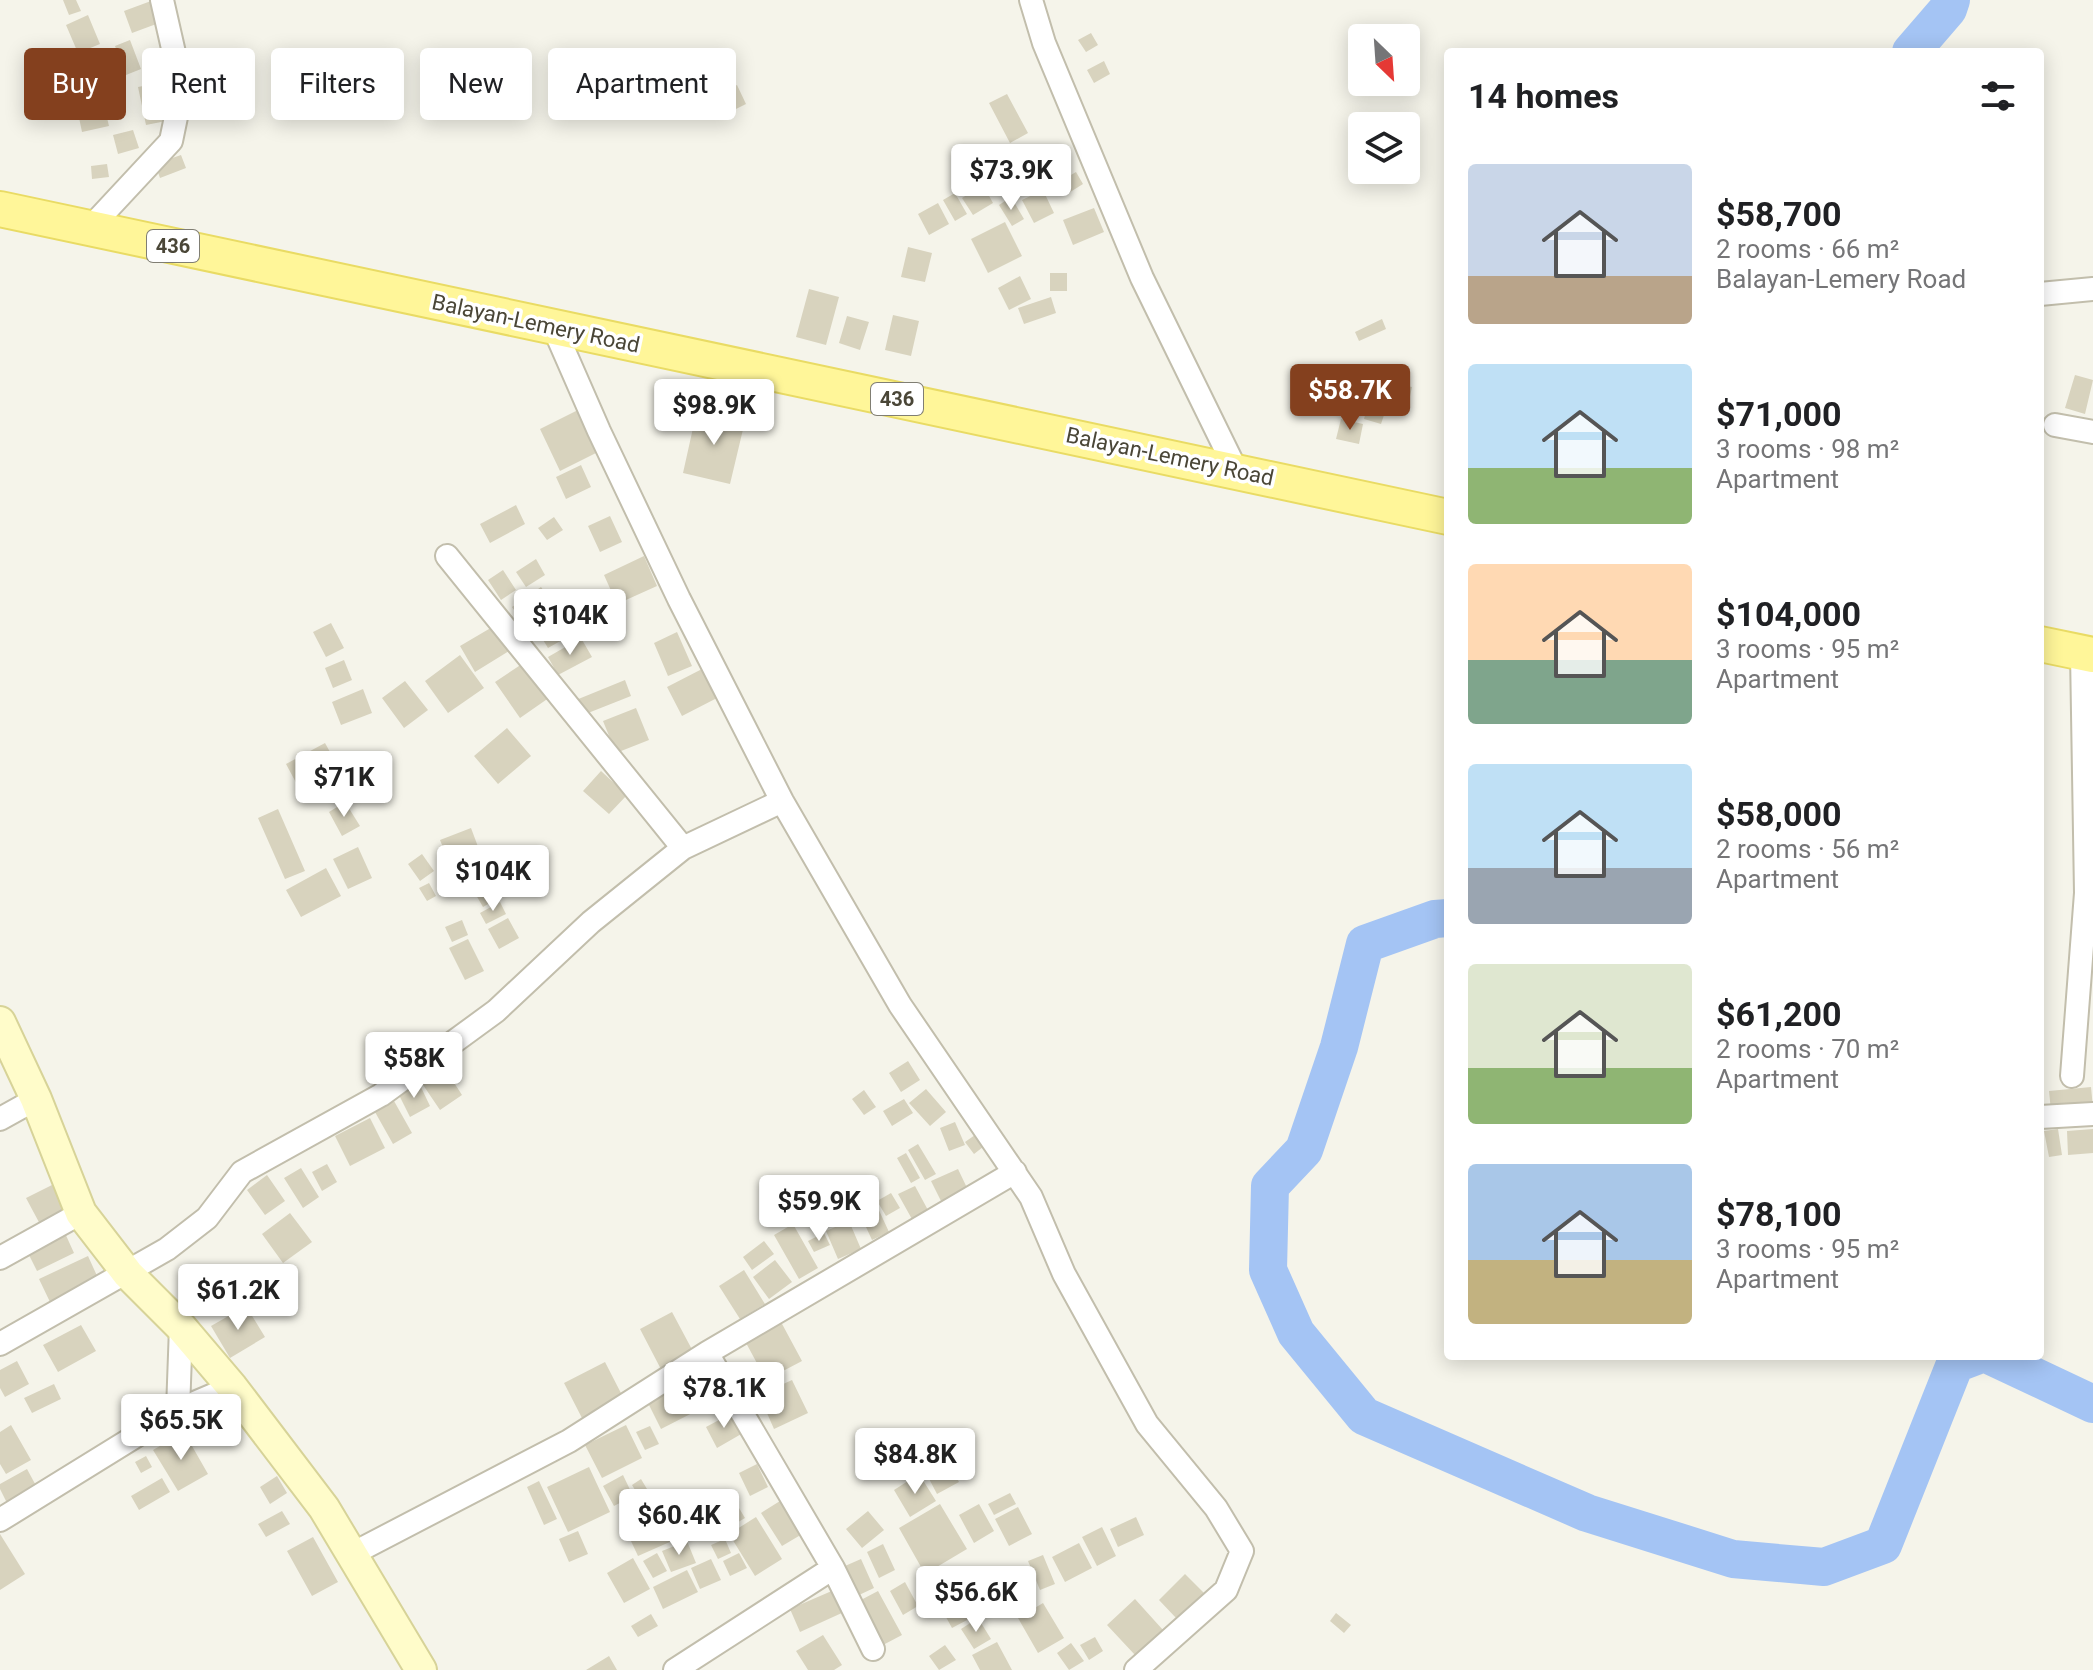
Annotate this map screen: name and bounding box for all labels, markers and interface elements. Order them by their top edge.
north arrow [1348,24,1420,96]
map controls [1348,24,1420,184]
chip: Buy [24,48,126,120]
chip: Rent [142,48,255,120]
chip: Filters [271,48,404,120]
chip: New [420,48,532,120]
chip: Apartment [548,48,736,120]
icon: filters [1976,74,2020,118]
text: 14 homes [1468,76,1619,116]
button: layers [1348,112,1420,184]
pin: $73.9K [946,144,1076,212]
text: $73.9K [969,155,1053,185]
text: $58,700 [1716,194,1841,234]
icon: home [1532,196,1628,292]
road number: 436 [147,230,199,262]
text: 2 rooms · 66 m² [1716,234,1899,264]
text: Balayan-Lemery Road [1716,264,1966,294]
street label: Balayan-Lemery Road [430,289,642,358]
pin: $58.7K [1285,364,1415,432]
text: $58.7K [1308,375,1392,405]
pin: $98.9K [649,379,779,447]
road number: 436 [871,383,923,415]
text: $98.9K [672,390,756,420]
text: $71,000 [1716,394,1841,434]
icon: home [1532,396,1628,492]
street label: Balayan-Lemery Road [1064,422,1276,491]
text: 3 rooms · 98 m² [1716,434,1899,464]
text: Apartment [1716,464,1839,494]
pin: $104K [514,589,626,657]
text: $104,000 [1716,594,1861,634]
icon: home [1532,596,1628,692]
text: $104K [532,600,608,630]
text: 3 rooms · 95 m² [1716,634,1899,664]
text: Apartment [1716,664,1839,694]
pin: $71K [297,751,391,819]
text: $71K [313,762,375,792]
text: $58,000 [1716,794,1841,834]
icon: home [1532,796,1628,892]
text: 2 rooms · 56 m² [1716,834,1899,864]
pin: $104K [437,845,549,913]
text: $104K [455,856,531,886]
text: Apartment [1716,864,1839,894]
text: $61,200 [1716,994,1841,1034]
icon: home [1532,996,1628,1092]
pin: $58K [367,1032,461,1100]
text: 2 rooms · 70 m² [1716,1034,1899,1064]
text: $58K [383,1043,445,1073]
text: Apartment [1716,1064,1839,1094]
pin: $59.9K [754,1175,884,1243]
text: $59.9K [777,1186,861,1216]
text: $78,100 [1716,1194,1841,1234]
icon: home [1532,1196,1628,1292]
text: 3 rooms · 95 m² [1716,1234,1899,1264]
pin: $61.2K [173,1264,303,1332]
text: Apartment [1716,1264,1839,1294]
text: $61.2K [196,1275,280,1305]
pin: $78.1K [659,1362,789,1430]
text: $78.1K [682,1373,766,1403]
pin: $65.5K [116,1394,246,1462]
text: $65.5K [139,1405,223,1435]
pin: $84.8K [850,1428,980,1496]
text: $84.8K [873,1439,957,1469]
pin: $60.4K [614,1489,744,1557]
text: $60.4K [637,1500,721,1530]
pin: $56.6K [911,1566,1041,1634]
text: $56.6K [934,1577,1018,1607]

